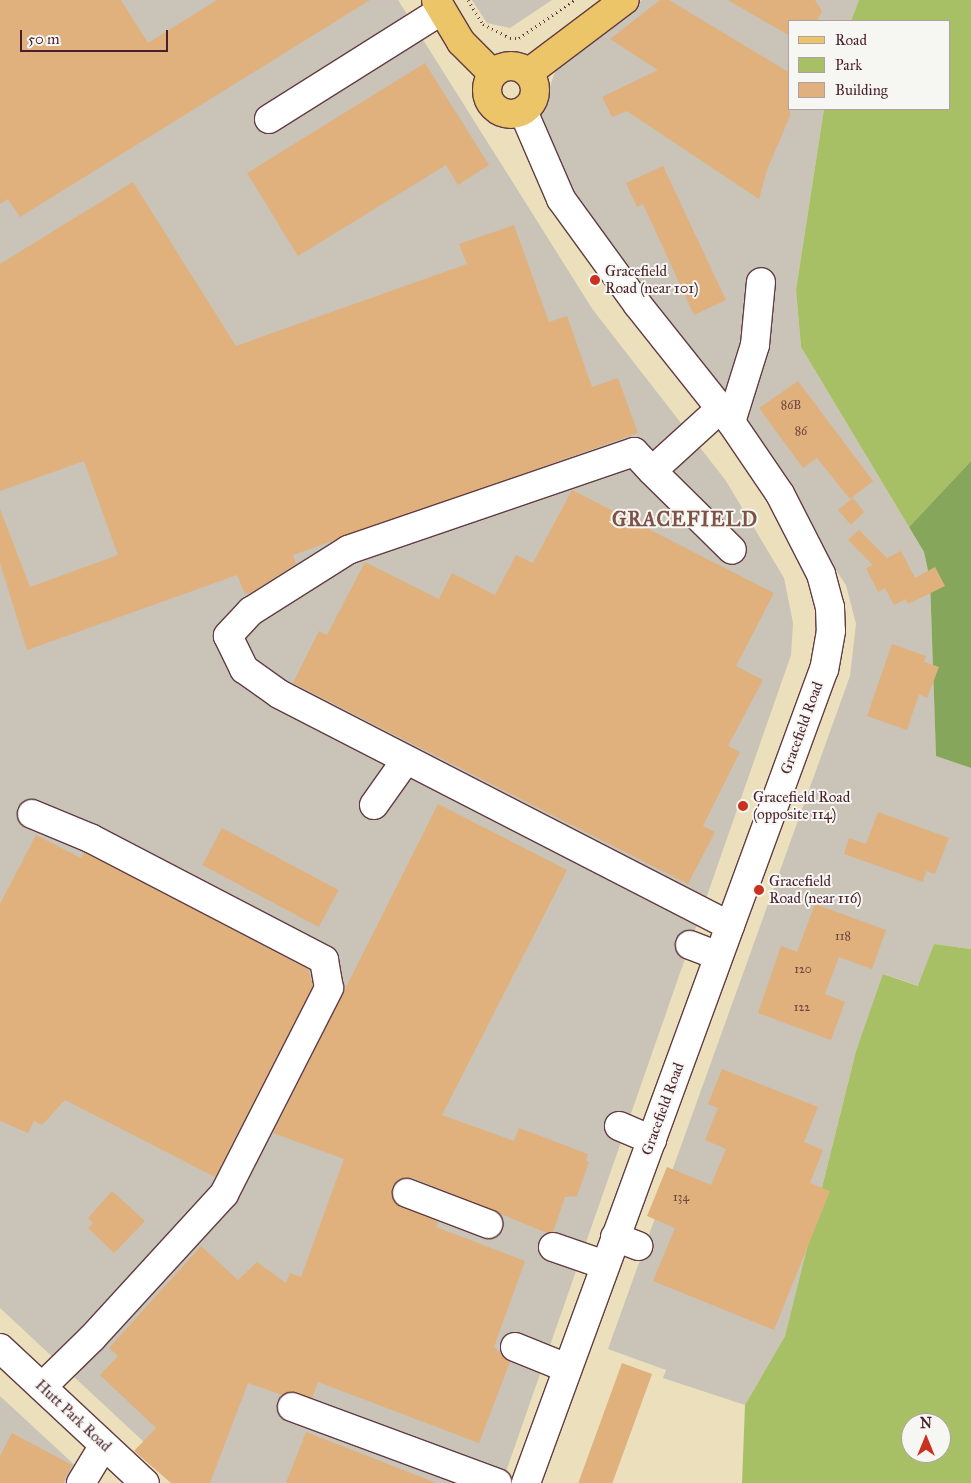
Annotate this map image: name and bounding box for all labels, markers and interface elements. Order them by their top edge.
scale bar [22,20,170,52]
legend [788,20,951,110]
text: 50 m [28,30,60,48]
text: Road [835,31,867,49]
text: Park [835,56,862,74]
text: Building [835,81,888,99]
place label: Gracefield Road (near 101) [605,262,699,297]
marker: Gracefield Road (near 101) [589,274,601,286]
house number: 86B [781,399,801,413]
house number: 86 [795,425,807,439]
district label: GRACEFIELD [611,507,759,531]
street label: Gracefield Road [777,679,827,777]
place label: Gracefield Road (opposite 114) [753,788,850,823]
marker: Gracefield Road (opposite 114) [737,800,749,812]
place label: Gracefield Road (near 116) [769,872,862,907]
marker: Gracefield Road (near 116) [753,884,765,896]
house number: 118 [835,930,851,944]
house number: 120 [794,963,812,977]
house number: 122 [794,1001,810,1015]
street label: Gracefield Road [638,1060,688,1158]
house number: 134 [673,1191,689,1205]
street label: Hutt Park Road [31,1376,115,1456]
north arrow [901,1413,951,1463]
text: N [920,1415,932,1432]

